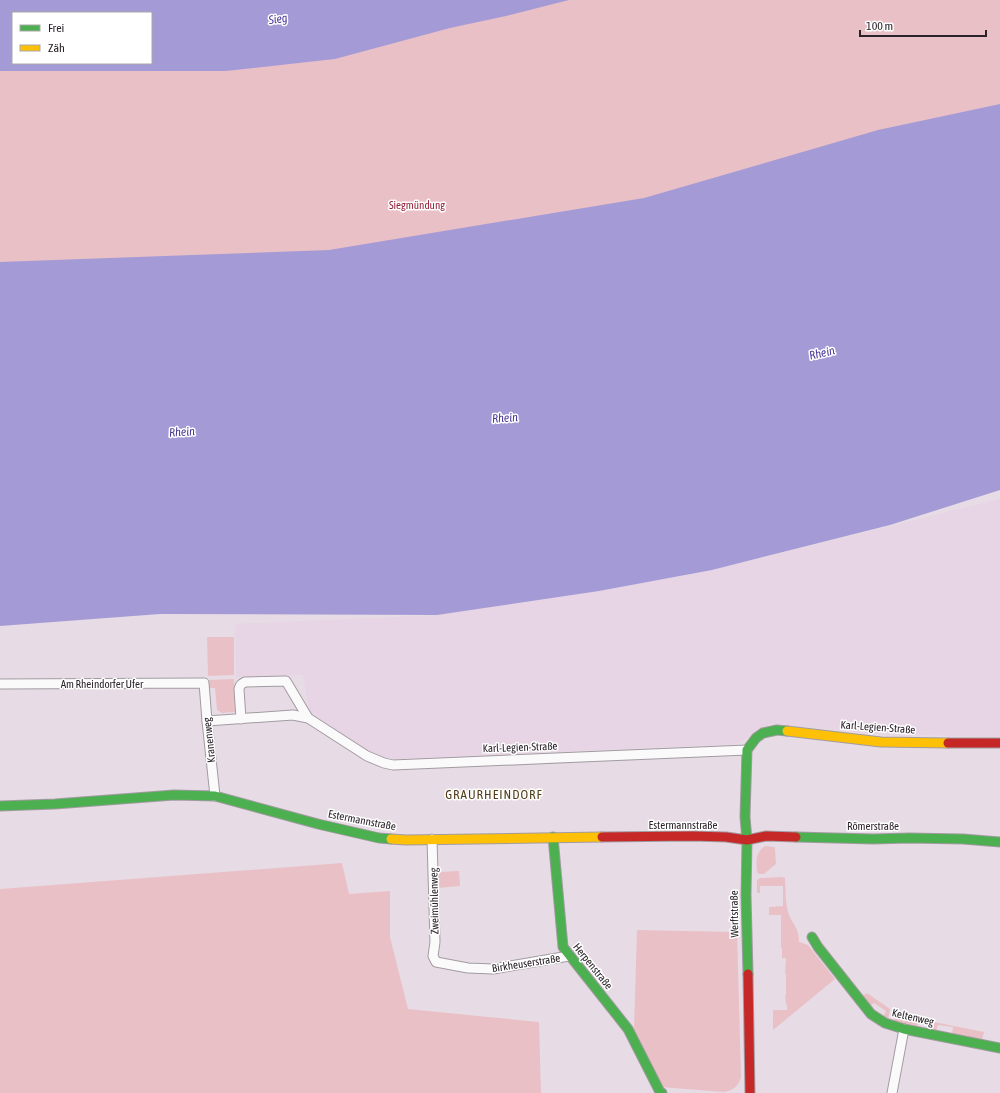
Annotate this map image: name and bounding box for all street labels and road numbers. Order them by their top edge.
street label: Am Rheindorfer Ufer [61,678,144,690]
street label: Kranenweg [201,717,217,763]
street label: Karl-Legien-Straße [840,718,916,736]
street label: Karl-Legien-Straße [482,740,558,754]
street label: Estermannstraße [327,808,397,832]
street label: Estermannstraße [649,819,717,831]
street label: Römerstraße [847,820,899,832]
street label: Zweimühlenweg [427,867,441,935]
street label: Werftstraße [728,890,740,938]
street label: Herpenstraße [571,941,615,991]
street label: Birkheuserstraße [491,952,561,974]
street label: Keltenweg [891,1006,935,1028]

